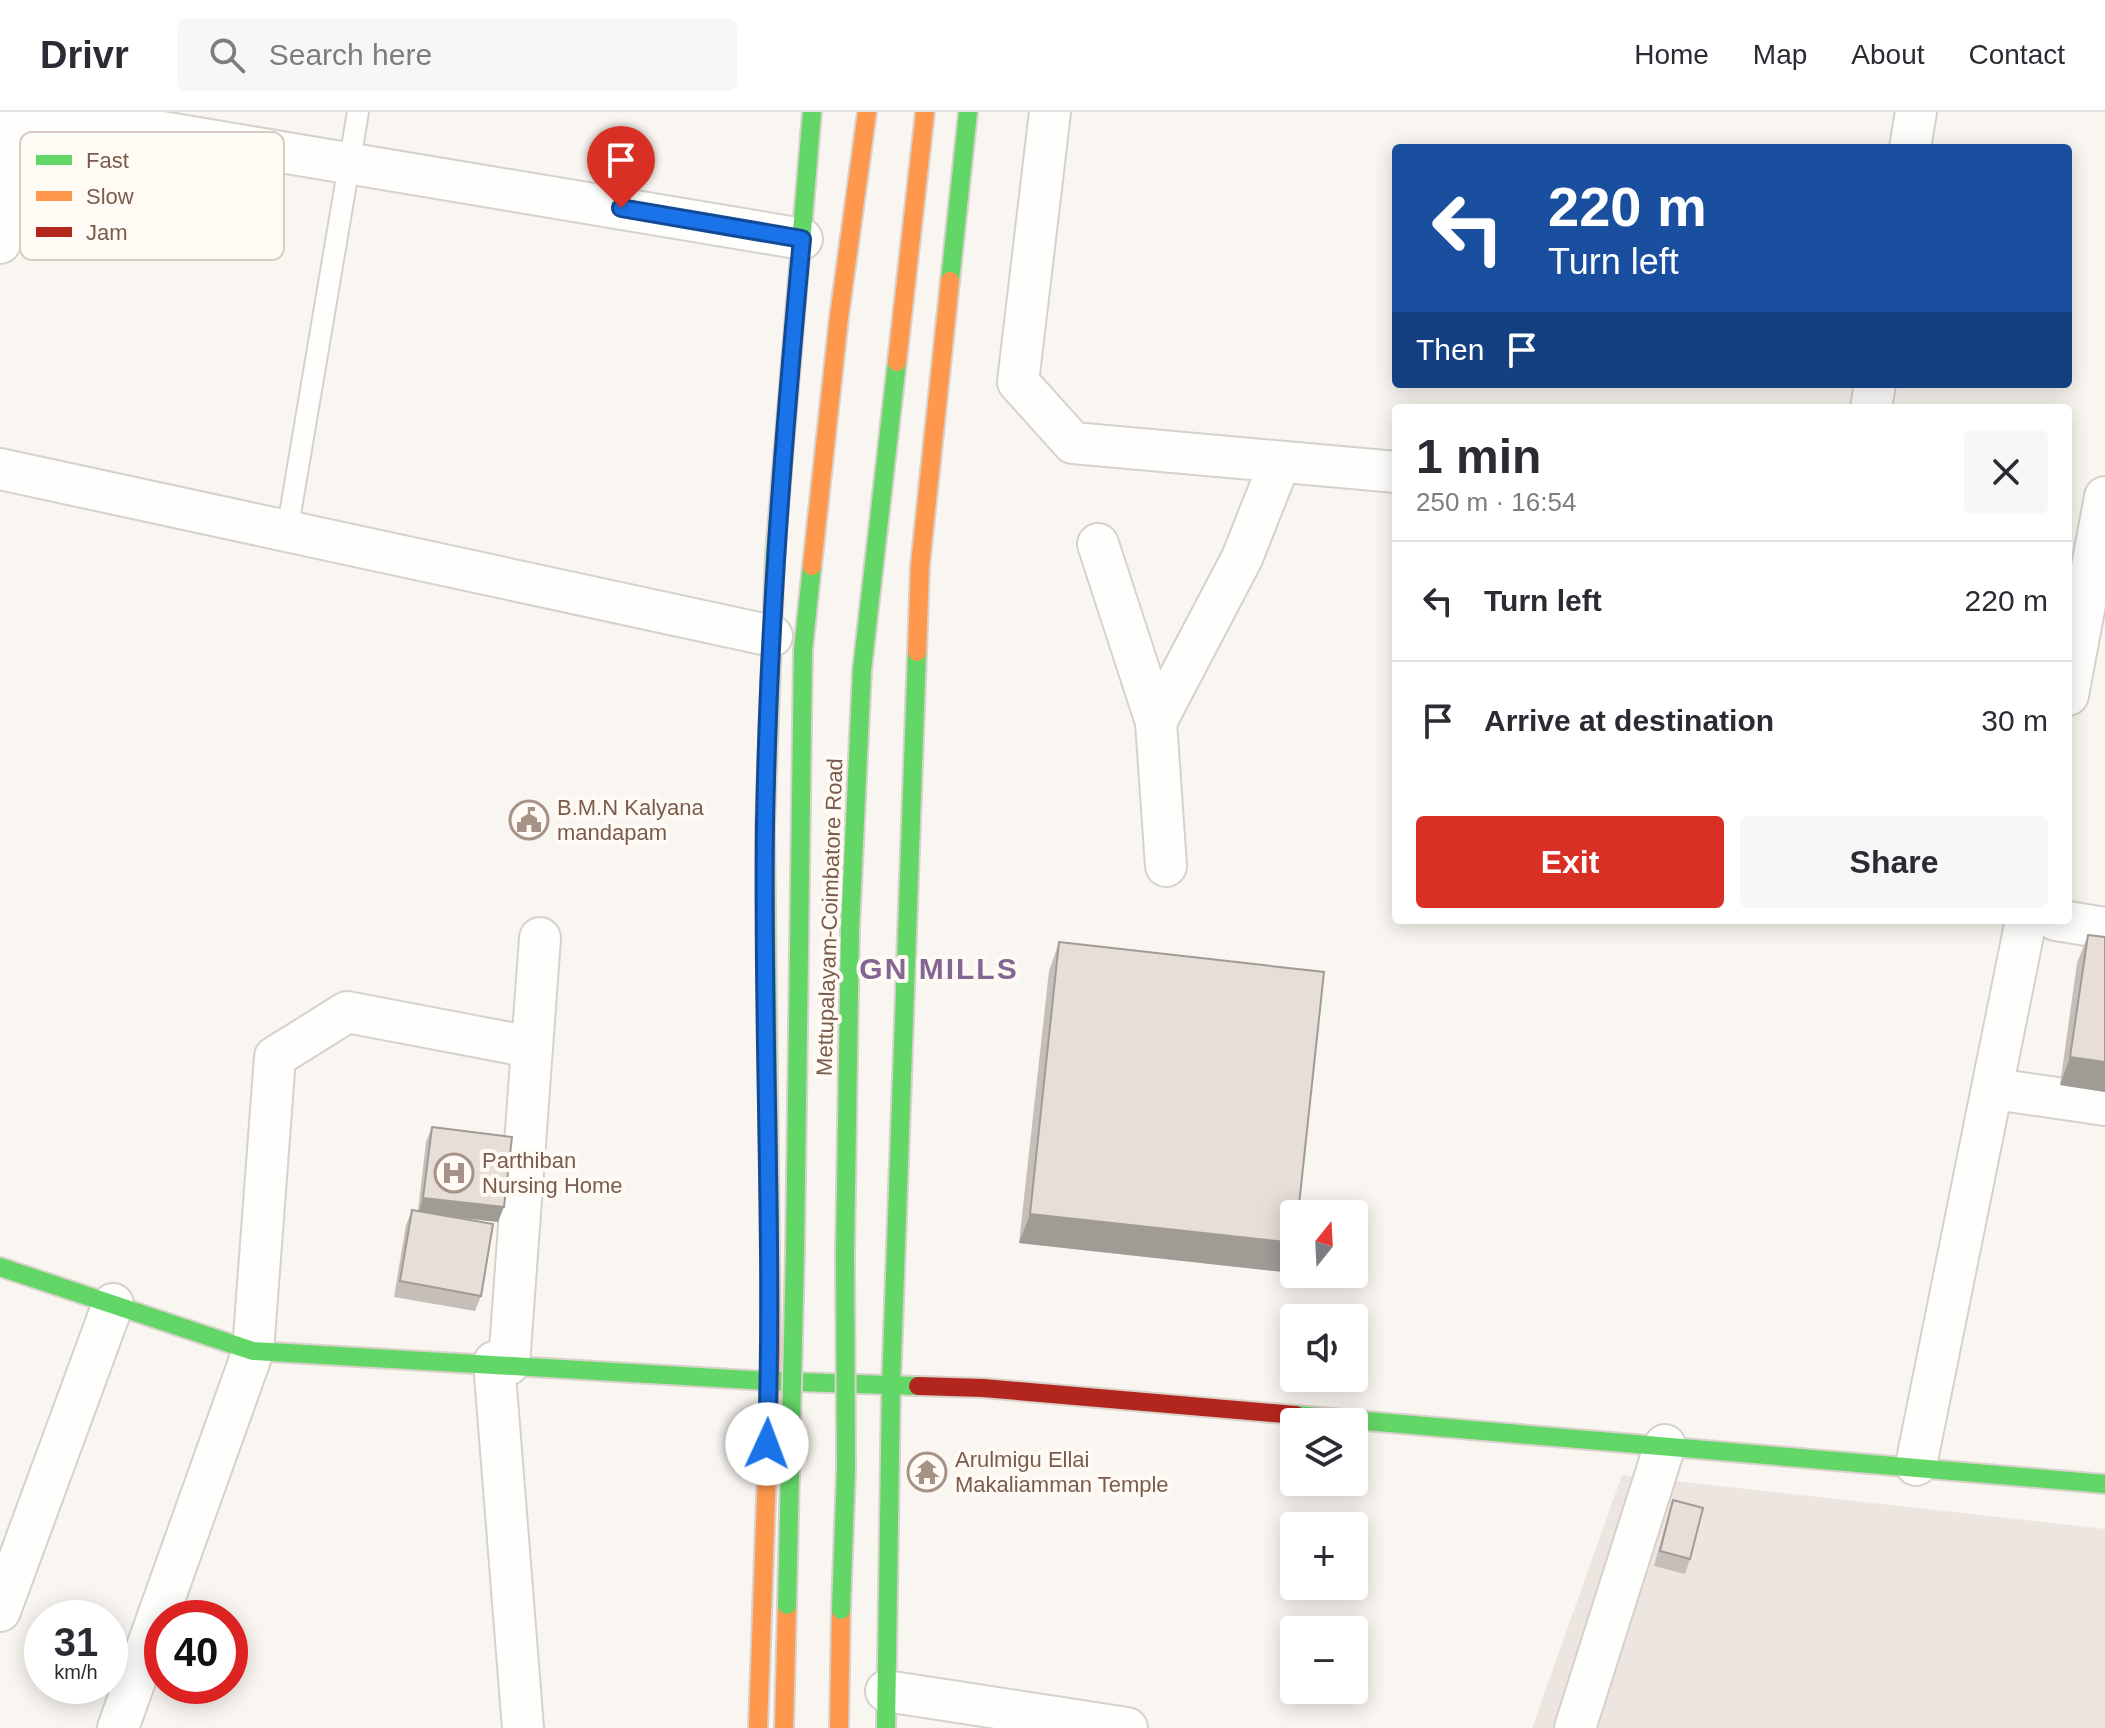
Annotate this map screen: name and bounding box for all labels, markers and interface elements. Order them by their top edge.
search box [177,19,737,91]
icon: search [205,33,249,77]
text: Drivr [40,34,129,76]
text: Search here [269,38,432,71]
text: Home [1634,39,1709,70]
text: Map [1753,39,1807,70]
text: About [1851,39,1925,70]
text: Contact [1969,39,2065,70]
pin [587,126,655,208]
legend [20,132,284,260]
icon: arrive [599,138,643,182]
text: Fast [86,148,129,173]
text: 220 m [1548,175,1707,238]
icon: left [1416,176,1520,280]
text: Slow [86,184,134,209]
text: Jam [86,220,128,245]
text: Turn left [1548,241,1679,282]
icon: arrive [1500,328,1544,372]
text: Then [1416,333,1484,366]
text: 1 min [1416,430,1541,483]
button: close [1964,430,2048,514]
text: 250 m · 16:54 [1416,487,1576,517]
icon: left [1416,579,1460,623]
text: Turn left [1484,584,1602,617]
text: 220 m [1965,584,2048,617]
icon: arrive [1416,699,1460,743]
text: Arrive at destination [1484,704,1774,737]
text: 30 m [1981,704,2048,737]
street label: Mettupalayam-Coimbatore Road [811,758,848,1076]
place label: B.M.N Kalyana mandapam [557,795,704,845]
public building icon: B.M.N Kalyana mandapam [508,799,550,841]
button: Exit [1416,816,1724,908]
button: Share [1740,816,2048,908]
district label: GN MILLS [859,952,1019,985]
place label: Parthiban Nursing Home [482,1148,623,1198]
hospital icon: Parthiban Nursing Home [433,1152,475,1194]
north arrow [1280,1200,1368,1288]
map controls [1280,1200,1368,1704]
button: sound [1280,1304,1368,1392]
position arrow [725,1402,809,1486]
button: layers [1280,1408,1368,1496]
place label: Arulmigu Ellai Makaliamman Temple [955,1447,1169,1497]
temple icon: Arulmigu Ellai Makaliamman Temple [906,1451,948,1493]
button: + [1280,1512,1368,1600]
speed limit sign: 40 [144,1600,248,1704]
button: − [1280,1616,1368,1704]
text: 31 [54,1620,98,1664]
text: km/h [54,1661,98,1683]

